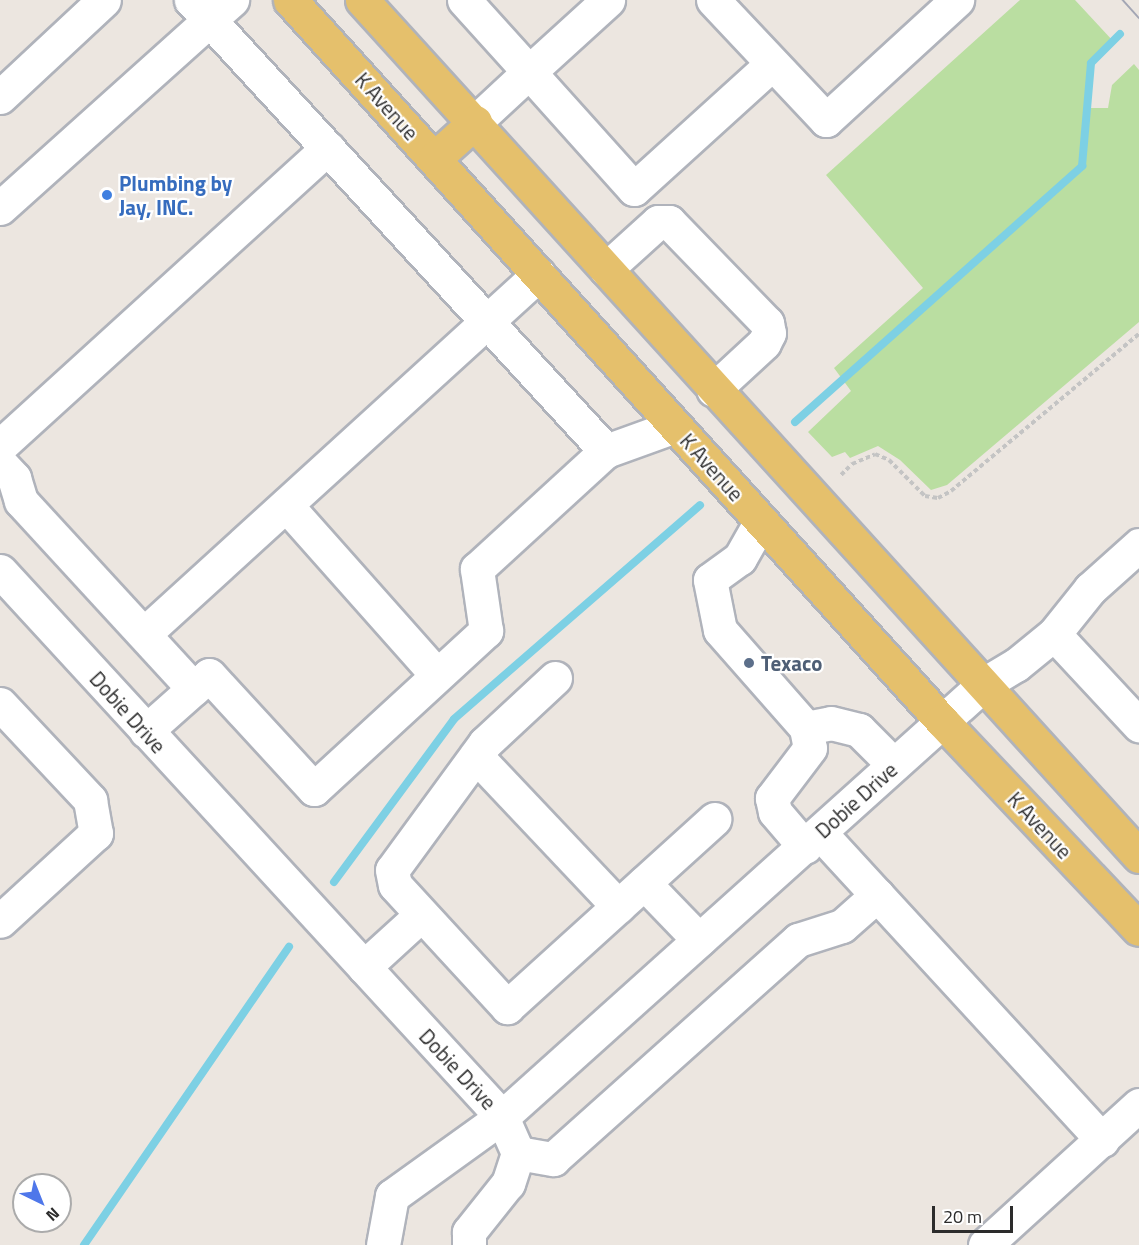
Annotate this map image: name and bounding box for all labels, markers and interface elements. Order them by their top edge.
street label: K Avenue [350,67,424,145]
place label: Plumbing by Jay, INC. [119,170,232,220]
marker: Plumbing by Jay, INC. [100,188,114,202]
street label: K Avenue [675,428,749,506]
place label: Texaco [761,650,822,676]
marker: Texaco [742,656,756,670]
street label: Dobie Drive [85,666,171,758]
street label: Dobie Drive [810,757,902,843]
street label: K Avenue [1003,786,1077,864]
street label: Dobie Drive [414,1023,502,1115]
north arrow [12,1173,72,1233]
scale bar [935,1194,1016,1232]
text: N [41,1202,65,1227]
text: 20 m [943,1203,982,1230]

